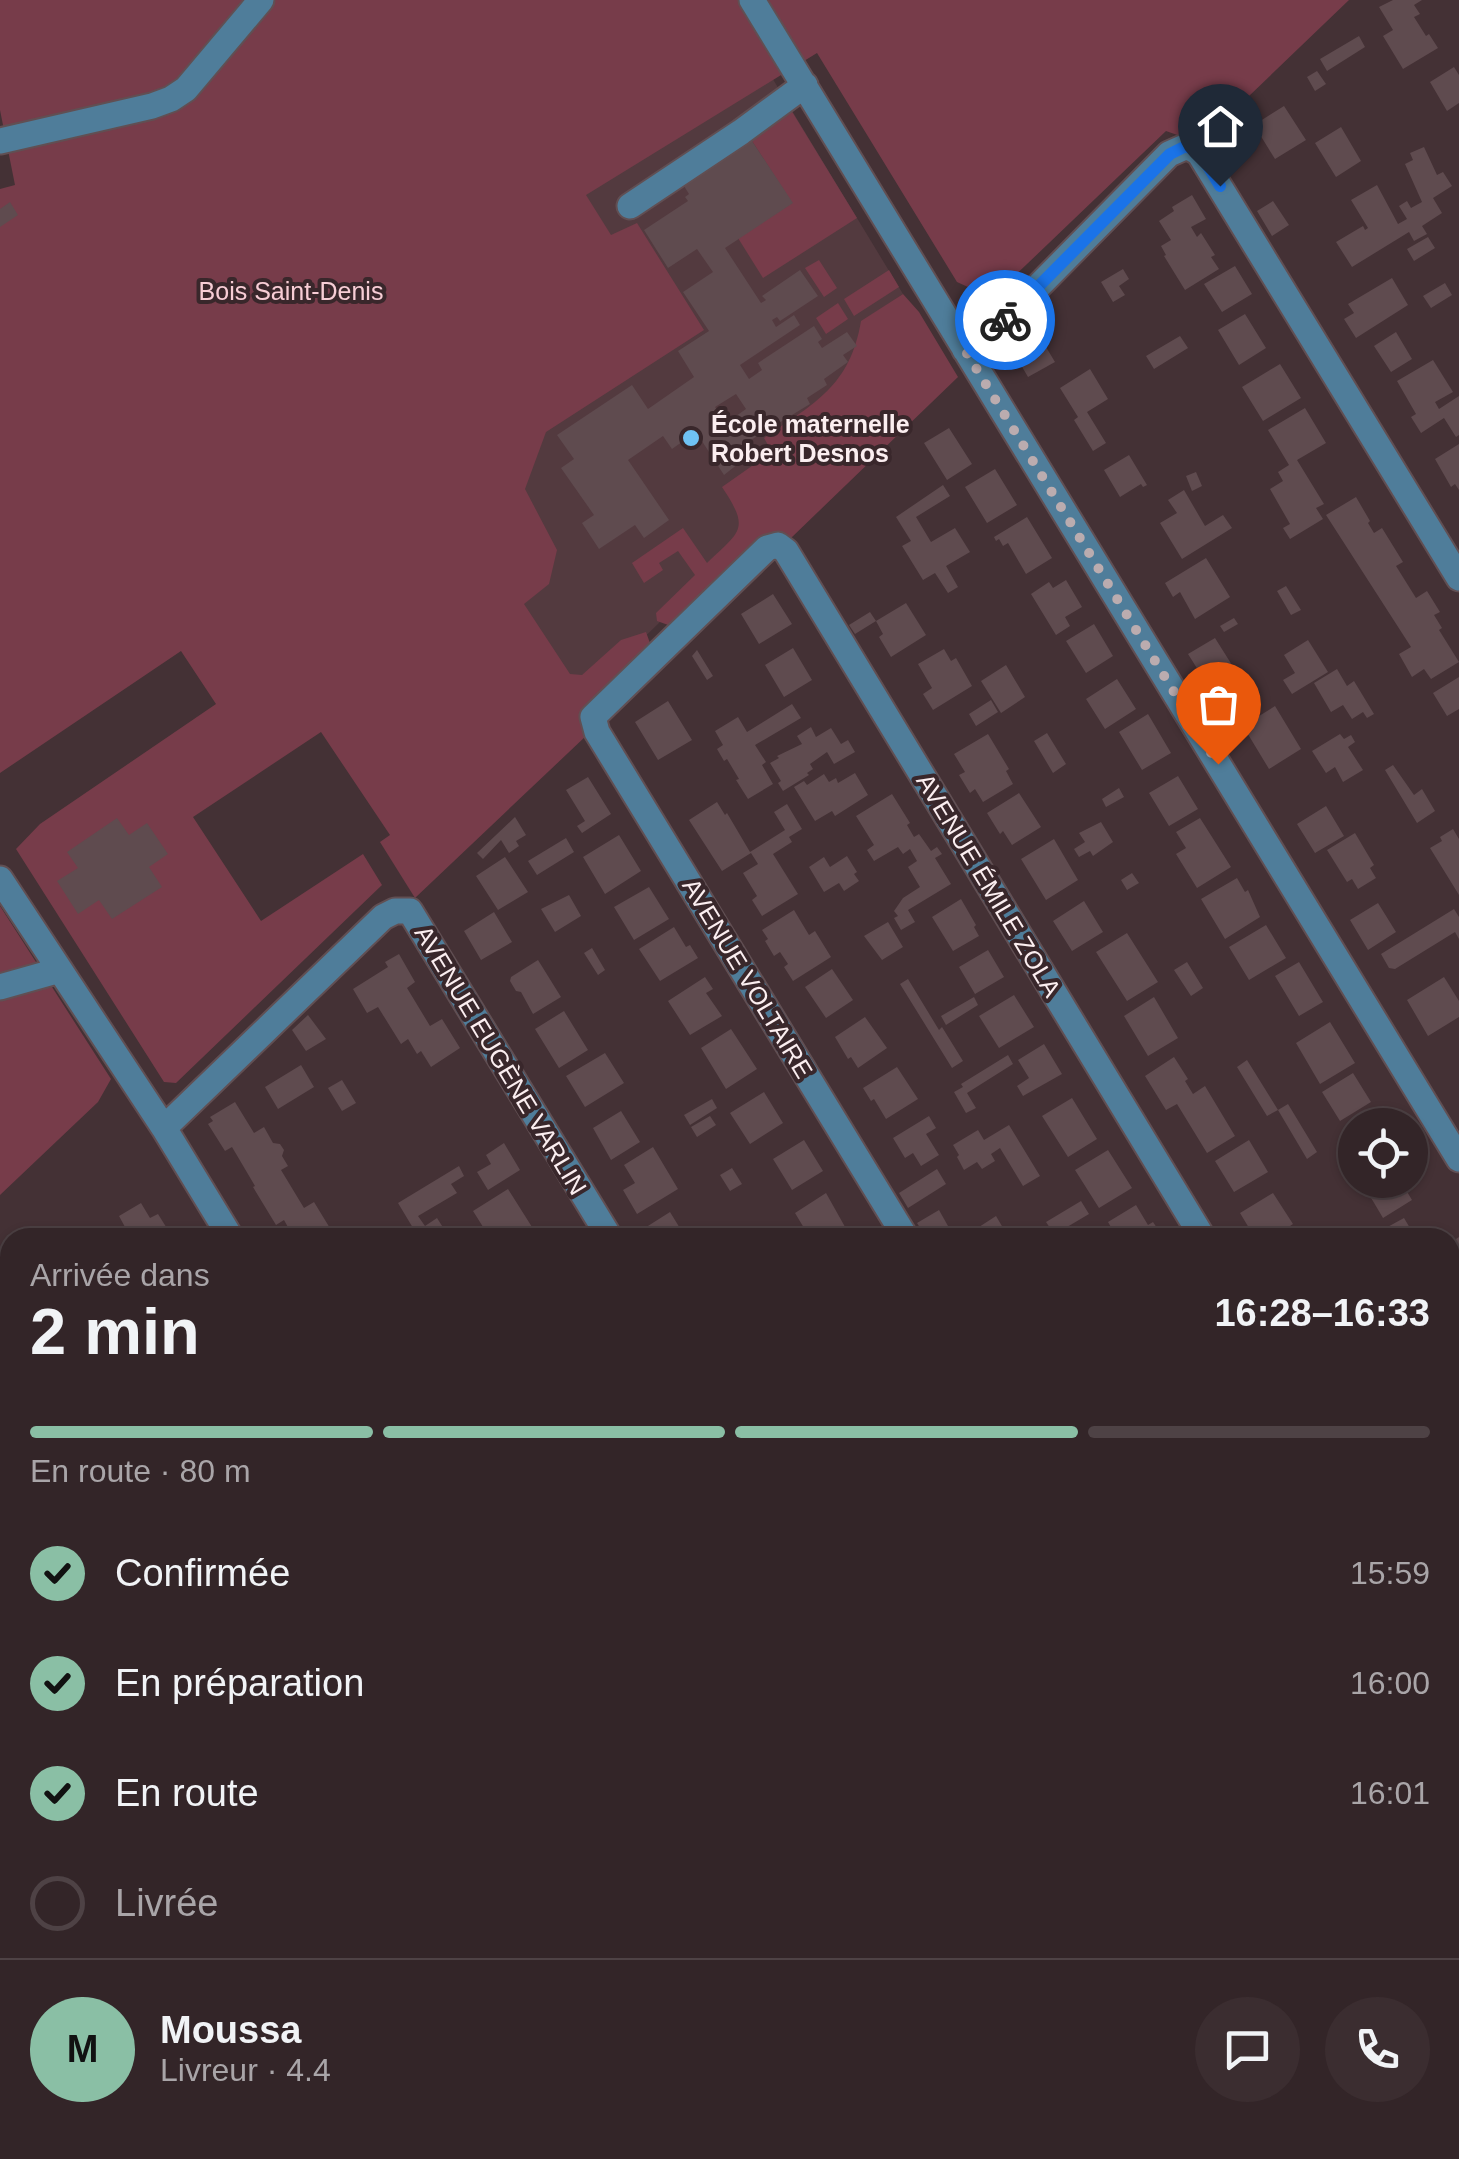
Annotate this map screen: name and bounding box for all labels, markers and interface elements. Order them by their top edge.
pin [1178,84,1263,187]
icon: home [1193,99,1248,154]
courier [955,270,1055,370]
park label: Bois Saint-Denis [199,277,383,305]
icon: bike [978,293,1033,348]
place label: École maternelle Robert Desnos [711,410,910,467]
marker: École maternelle Robert Desnos [680,427,702,449]
pin [1176,662,1261,765]
icon: bag [1191,677,1246,732]
street label: AVENUE ÉMILE ZOLA [911,768,1067,1002]
street label: AVENUE VOLTAIRE [677,873,819,1083]
street label: AVENUE EUGÈNE VARLIN [409,920,593,1200]
map controls [1338,1108,1428,1198]
button: locate [1338,1108,1428,1198]
text: Arrivée dans [30,1257,210,1293]
text: 16:28–16:33 [1214,1292,1430,1334]
text: 2 min [30,1295,200,1368]
text: En route · 80 m [30,1453,251,1489]
icon: check [30,1546,85,1601]
text: Confirmée [115,1552,290,1594]
text: 15:59 [1350,1555,1430,1591]
icon: check [30,1656,85,1711]
text: En préparation [115,1662,364,1704]
text: 16:00 [1350,1665,1430,1701]
icon: check [30,1766,85,1821]
text: En route [115,1772,259,1814]
text: 16:01 [1350,1775,1430,1811]
text: Livrée [115,1882,219,1924]
button: chat [1195,1997,1300,2102]
button: phone [1325,1997,1430,2102]
text: Moussa [160,2009,301,2051]
text: M [67,2028,98,2070]
text: Livreur · 4.4 [160,2052,331,2088]

